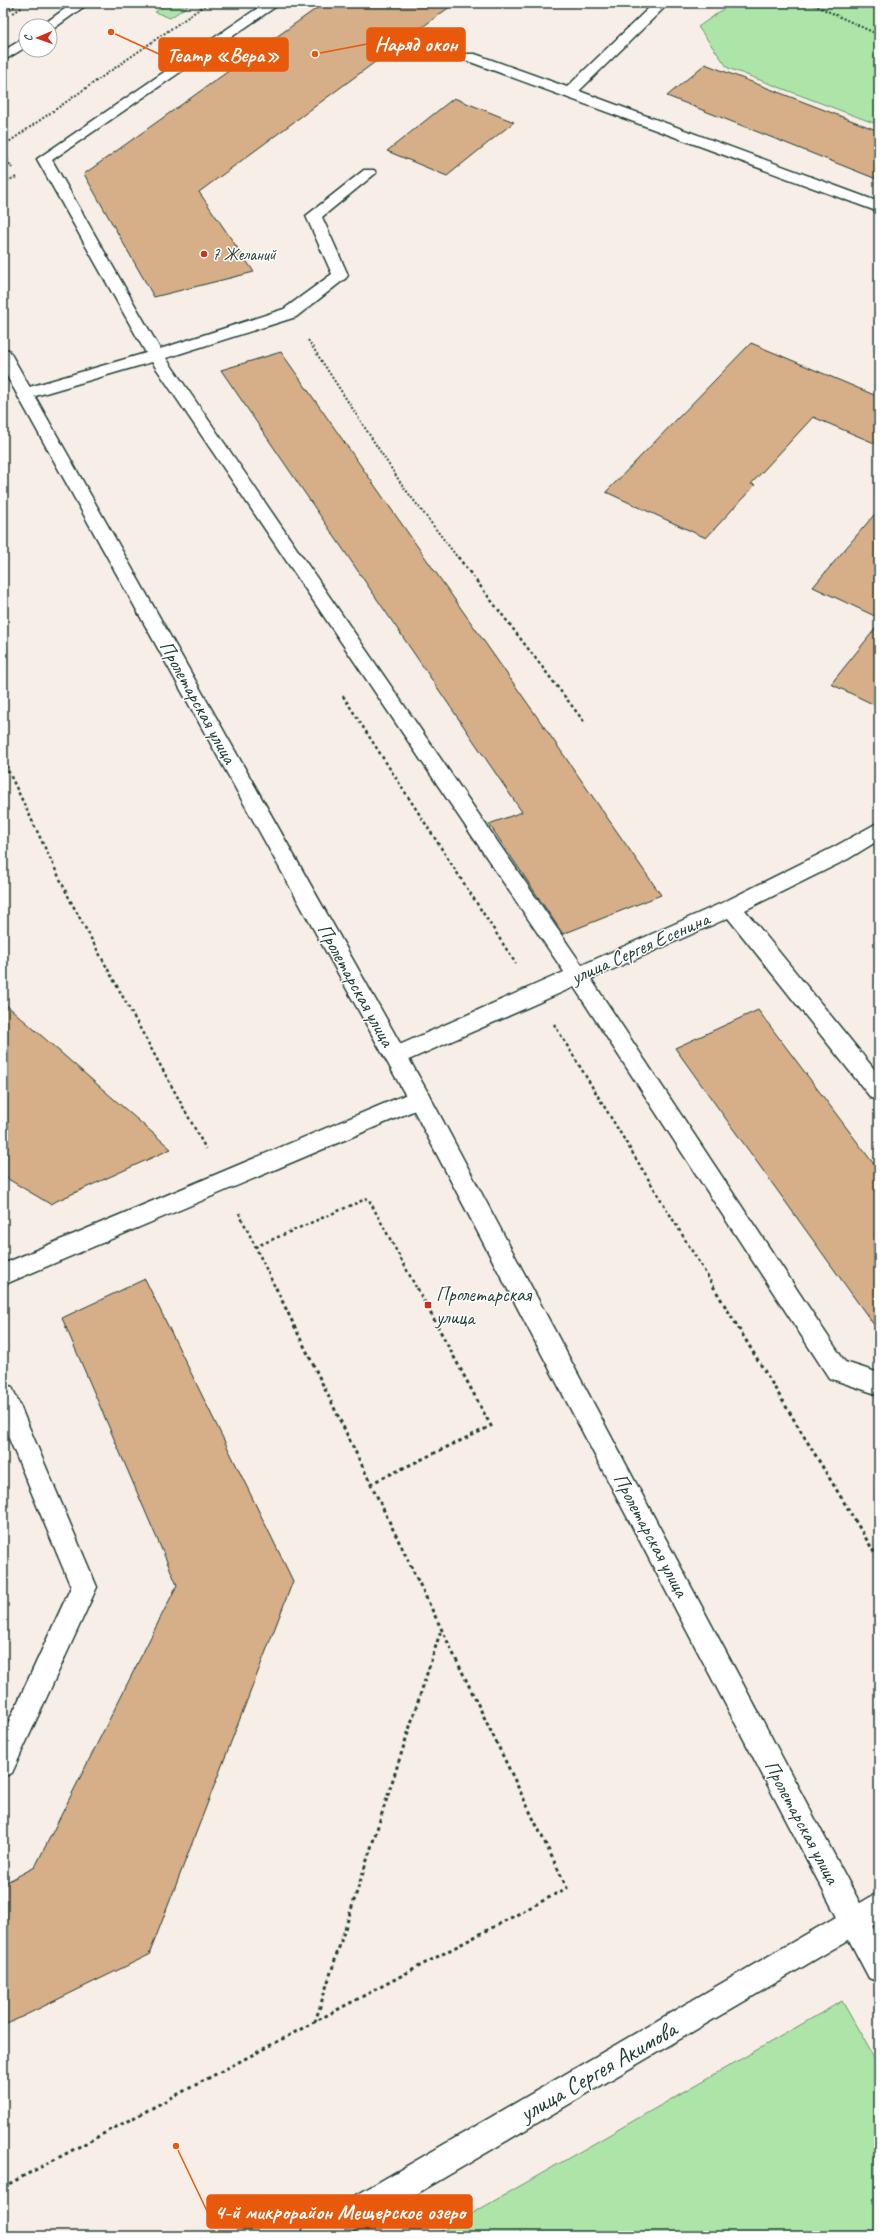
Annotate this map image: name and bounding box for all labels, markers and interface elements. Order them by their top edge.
north arrow [18,18,58,58]
callout: Наряд окон [367,28,465,61]
text: Наряд окон [374,31,459,57]
text: С [21,34,35,41]
callout: Театр «Вера» [159,38,288,71]
text: Театр «Вера» [167,42,280,68]
place label: 7 Желаний [212,244,277,265]
marker: 7 Желаний [199,249,209,259]
street label: Пролетарская улица [154,636,243,770]
street label: улица Сергея Есенина [566,906,715,990]
street label: Пролетарская улица [312,919,401,1053]
place label: Пролетарская улица [435,1282,533,1330]
marker: Пролетарская улица [423,1300,433,1310]
street label: Пролетарская улица [608,1469,695,1603]
street label: Пролетарская улица [759,1756,846,1890]
street label: улица Сергея Акимова [512,2013,684,2129]
callout: 4-й микрорайон Мещерское озеро [207,2195,472,2228]
text: 4-й микрорайон Мещерское озеро [215,2199,468,2225]

